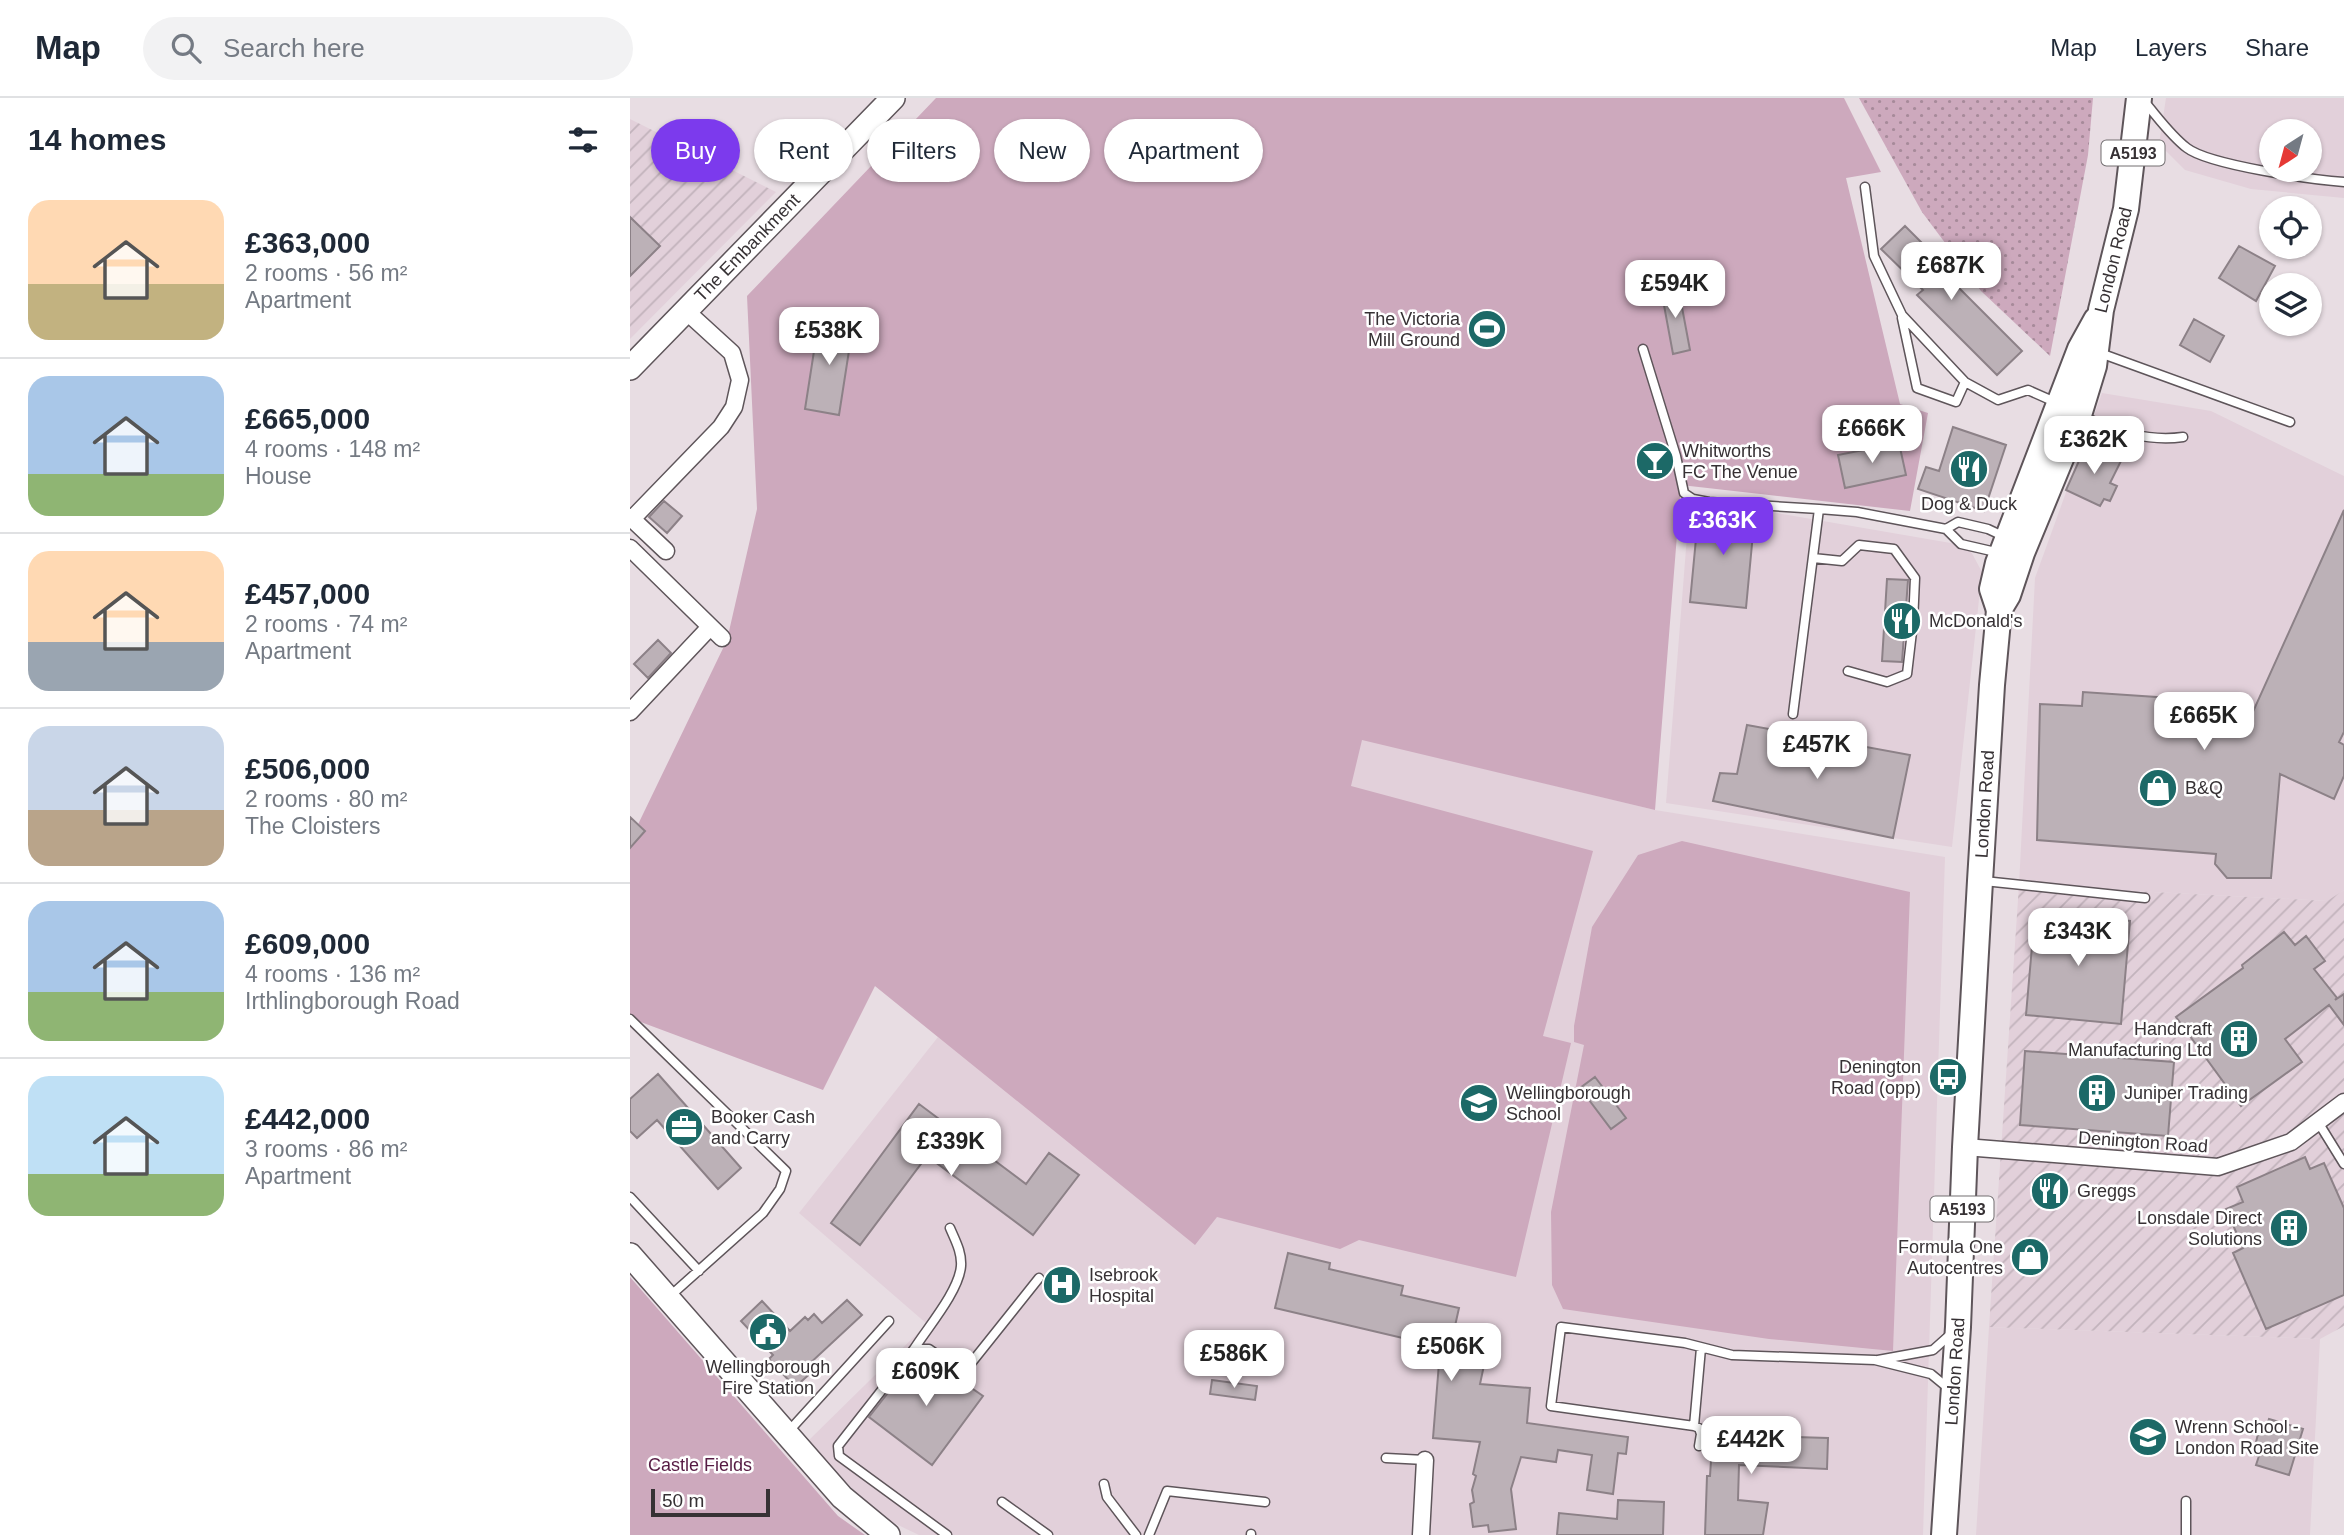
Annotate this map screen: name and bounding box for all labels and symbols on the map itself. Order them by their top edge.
north arrow [2259,119,2322,182]
road number: A5193 [2102,140,2164,166]
street label: The Embankment [690,190,804,306]
street label: London Road [2091,205,2136,315]
pin: £687K [1902,242,2000,302]
pin: £594K [1626,260,1724,320]
pin: £538K [780,308,878,367]
sports icon: The Victoria Mill Ground [1466,308,1508,350]
place label: The Victoria Mill Ground [1364,309,1461,350]
pin: £666K [1823,406,1921,465]
pin: £362K [2045,416,2143,476]
bar icon: Whitworths FC The Venue [1634,440,1676,482]
place label: Whitworths FC The Venue [1682,441,1798,482]
restaurant icon: Dog & Duck [1948,448,1990,490]
place label: Dog & Duck [1921,494,2018,514]
pin: £363K [1674,498,1772,557]
restaurant icon: McDonald's [1881,600,1923,642]
place label: McDonald's [1929,611,2022,631]
pin: £665K [2155,692,2253,752]
pin: £457K [1768,722,1866,781]
street label: London Road [1971,750,1998,859]
shop icon: B&Q [2137,767,2179,809]
place label: B&Q [2185,778,2223,798]
pin: £343K [2029,908,2127,968]
building icon: Handcraft Manufacturing Ltd [2218,1018,2260,1060]
place label: Handcraft Manufacturing Ltd [2068,1019,2212,1060]
bus stop icon: Denington Road (opp) [1927,1056,1969,1098]
place label: Denington Road (opp) [1831,1057,1921,1098]
building icon: Juniper Trading [2076,1072,2118,1114]
school or university icon: Wellingborough School [1458,1082,1500,1124]
place label: Wellingborough School [1506,1083,1631,1124]
place label: Juniper Trading [2124,1083,2248,1103]
office icon: Booker Cash and Carry [663,1106,705,1148]
place label: Booker Cash and Carry [711,1107,815,1148]
pin: £339K [902,1118,1000,1178]
street label: Denington Road [2077,1127,2209,1157]
restaurant icon: Greggs [2029,1170,2071,1212]
place label: Greggs [2077,1181,2136,1201]
road number: A5193 [1930,1196,1994,1222]
building icon: Lonsdale Direct Solutions [2268,1207,2310,1249]
place label: Lonsdale Direct Solutions [2137,1208,2262,1249]
shop icon: Formula One Autocentres [2009,1236,2051,1278]
place label: Formula One Autocentres [1898,1237,2003,1278]
hospital icon: Isebrook Hospital [1041,1264,1083,1306]
place label: Isebrook Hospital [1089,1265,1159,1306]
public building icon: Wellingborough Fire Station [747,1311,789,1353]
street label: London Road [1941,1317,1968,1426]
pin: £506K [1402,1324,1500,1383]
pin: £586K [1185,1330,1283,1390]
pin: £609K [877,1348,975,1408]
place label: Wellingborough Fire Station [706,1357,830,1398]
pin: £442K [1702,1416,1800,1476]
school or university icon: Wrenn School - London Road Site [2127,1416,2169,1458]
place label: Wrenn School - London Road Site [2175,1417,2319,1458]
park label: Castle Fields [648,1455,752,1475]
scale bar [651,1486,770,1518]

